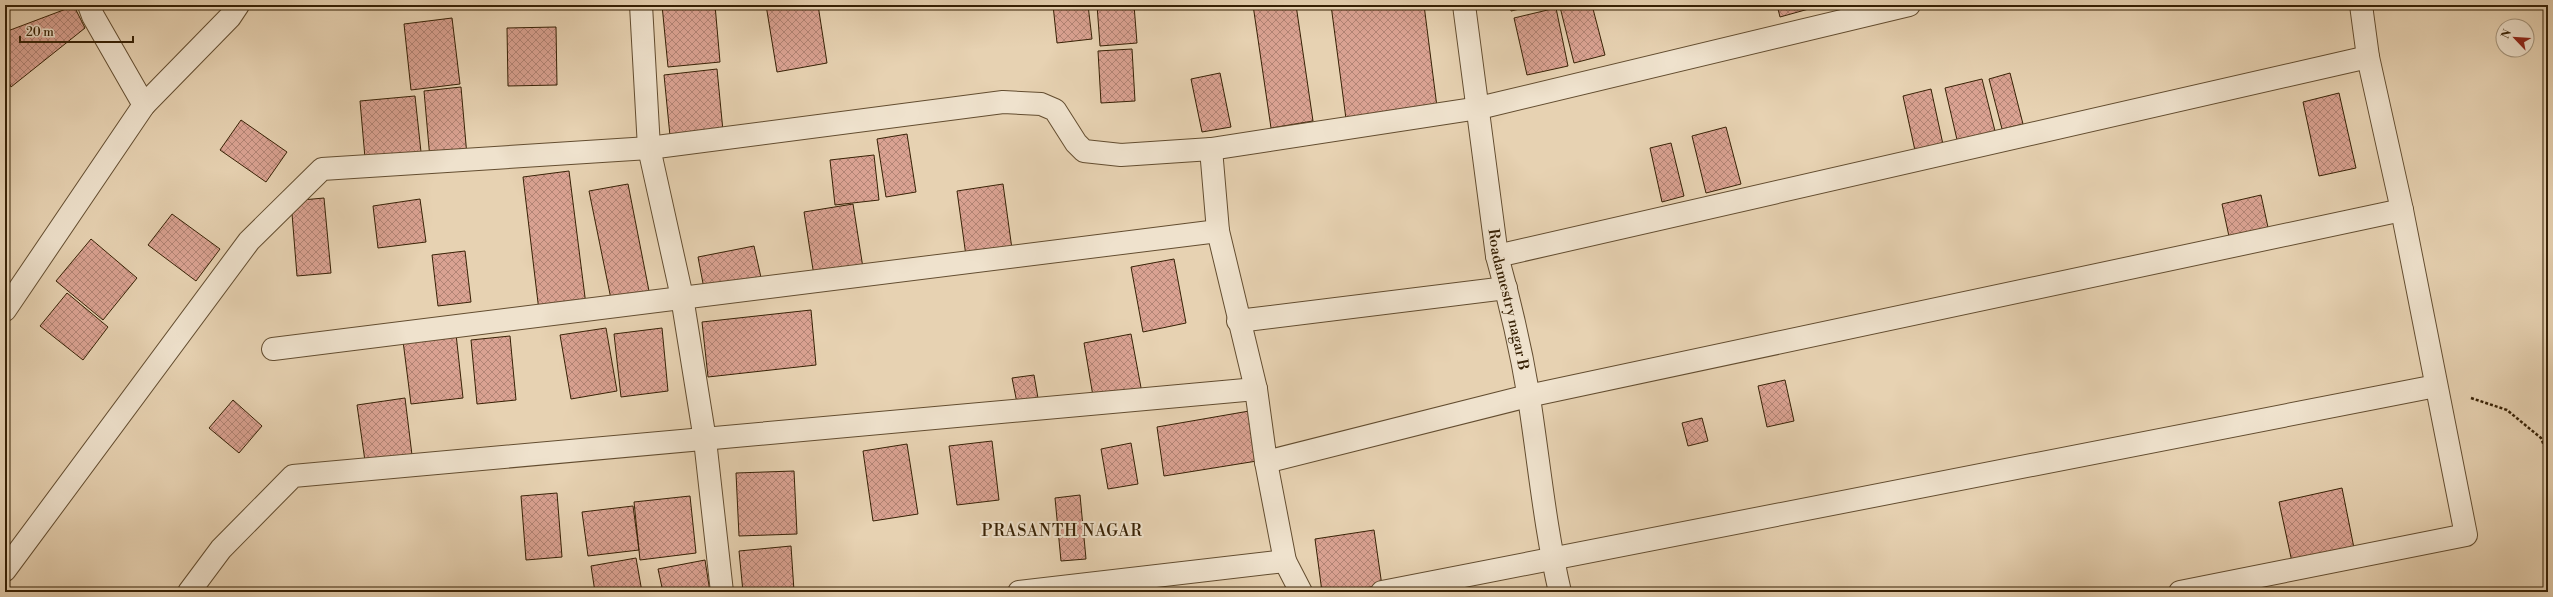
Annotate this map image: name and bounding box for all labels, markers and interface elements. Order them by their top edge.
scale bar [20,18,133,44]
north arrow [2495,18,2535,58]
text: 20 m [26,25,54,40]
text: N [2499,27,2515,41]
street label: Roadamestry nagar B [1484,228,1533,372]
district label: PRASANTH NAGAR [981,521,1143,541]

